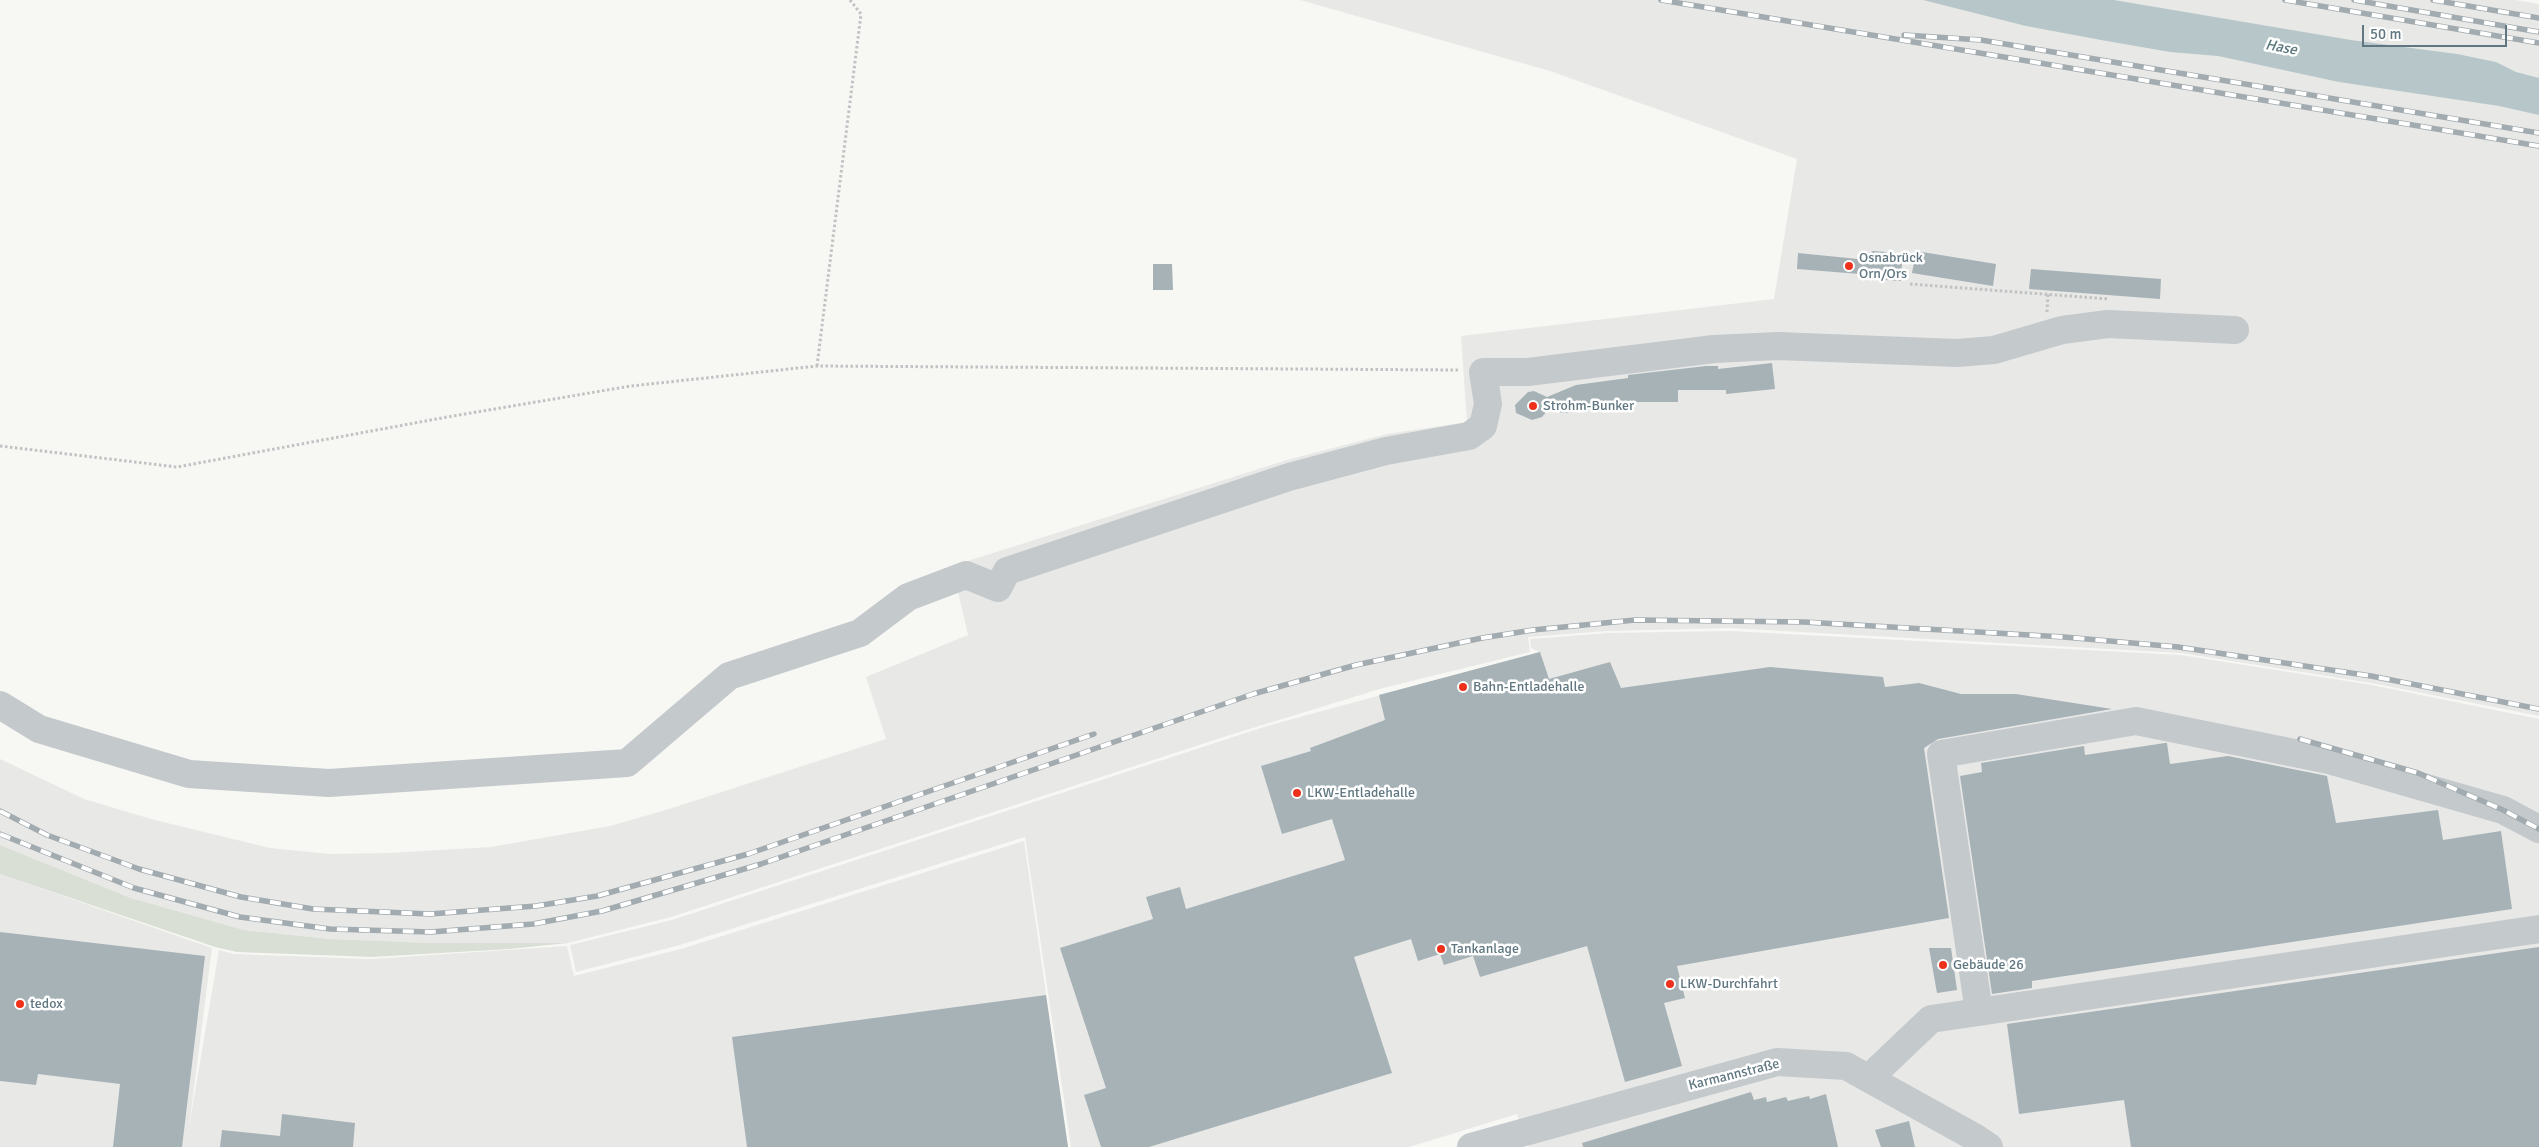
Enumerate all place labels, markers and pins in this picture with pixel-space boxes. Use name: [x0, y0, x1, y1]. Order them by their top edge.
place label: Osnabrück Orn/Ors: [1859, 250, 1923, 282]
marker: Osnabrück Orn/Ors: [1843, 260, 1855, 272]
place label: Strohm-Bunker: [1543, 398, 1634, 414]
marker: Strohm-Bunker: [1527, 400, 1539, 412]
place label: Bahn-Entladehalle: [1473, 679, 1584, 695]
marker: Bahn-Entladehalle: [1457, 681, 1469, 693]
place label: LKW-Entladehalle: [1307, 785, 1415, 801]
marker: LKW-Entladehalle: [1291, 787, 1303, 799]
place label: Tankanlage: [1451, 941, 1519, 957]
marker: Tankanlage: [1435, 943, 1447, 955]
place label: Gebäude 26: [1953, 957, 2024, 973]
marker: Gebäude 26: [1937, 959, 1949, 971]
place label: LKW-Durchfahrt: [1680, 976, 1778, 992]
marker: LKW-Durchfahrt: [1664, 978, 1676, 990]
place label: tedox: [30, 996, 63, 1012]
marker: tedox: [14, 998, 26, 1010]

